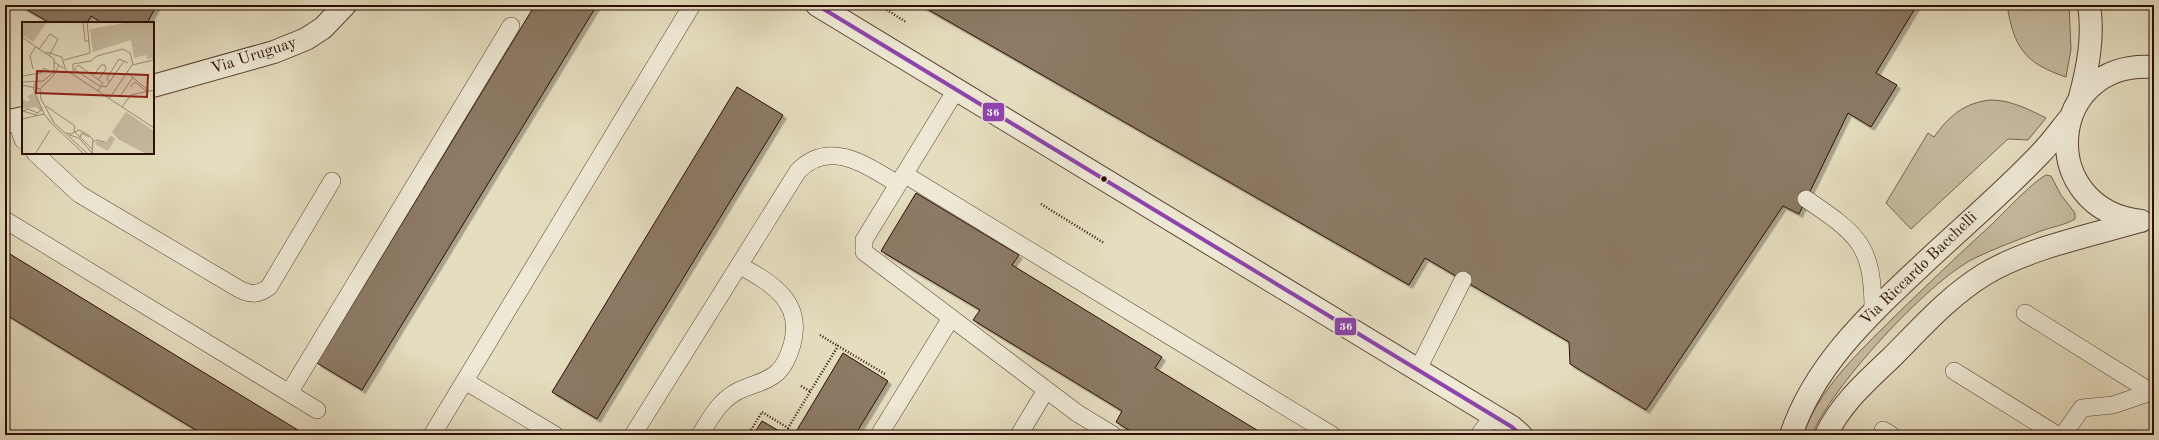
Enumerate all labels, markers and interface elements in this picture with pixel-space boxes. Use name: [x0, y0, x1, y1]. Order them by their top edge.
inset map: [22, 22, 154, 154]
street label: Via Uruguay: [209, 34, 299, 77]
line badge: 36: [982, 102, 1005, 122]
text: 36: [987, 108, 999, 119]
unlabelled marker: [1099, 174, 1109, 184]
street label: Via Riccardo Bacchelli: [1858, 209, 1980, 329]
line badge: 36: [1334, 317, 1357, 336]
text: 36: [1340, 322, 1352, 333]

